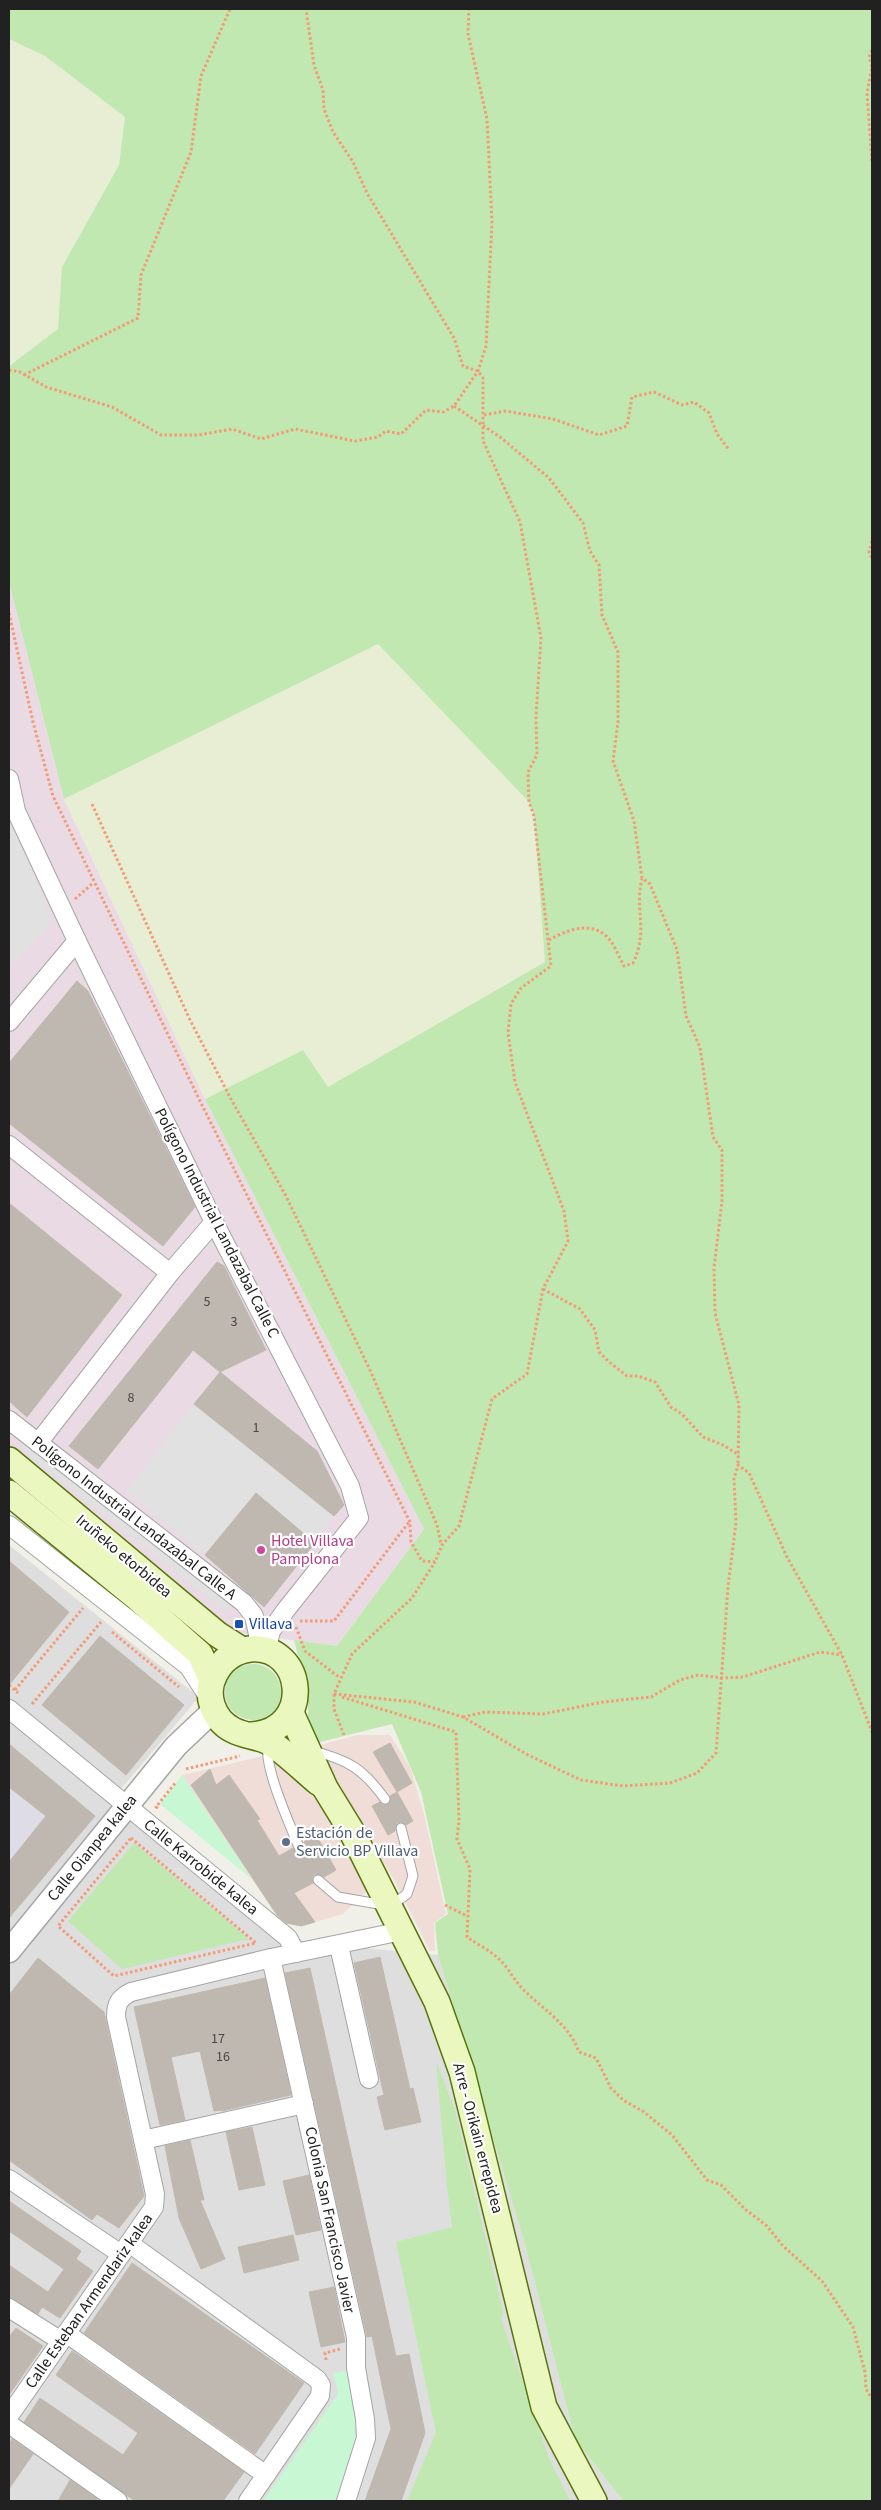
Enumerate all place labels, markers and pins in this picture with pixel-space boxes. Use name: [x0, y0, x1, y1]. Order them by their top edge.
place label: Hotel Villava Pamplona: [271, 1530, 354, 1570]
marker: Hotel Villava Pamplona: [255, 1544, 267, 1556]
place label: Villava: [249, 1613, 293, 1635]
marker: Villava: [233, 1618, 245, 1630]
place label: Estación de Servicio BP Villava: [296, 1822, 418, 1862]
marker: Estación de Servicio BP Villava: [280, 1836, 292, 1848]

